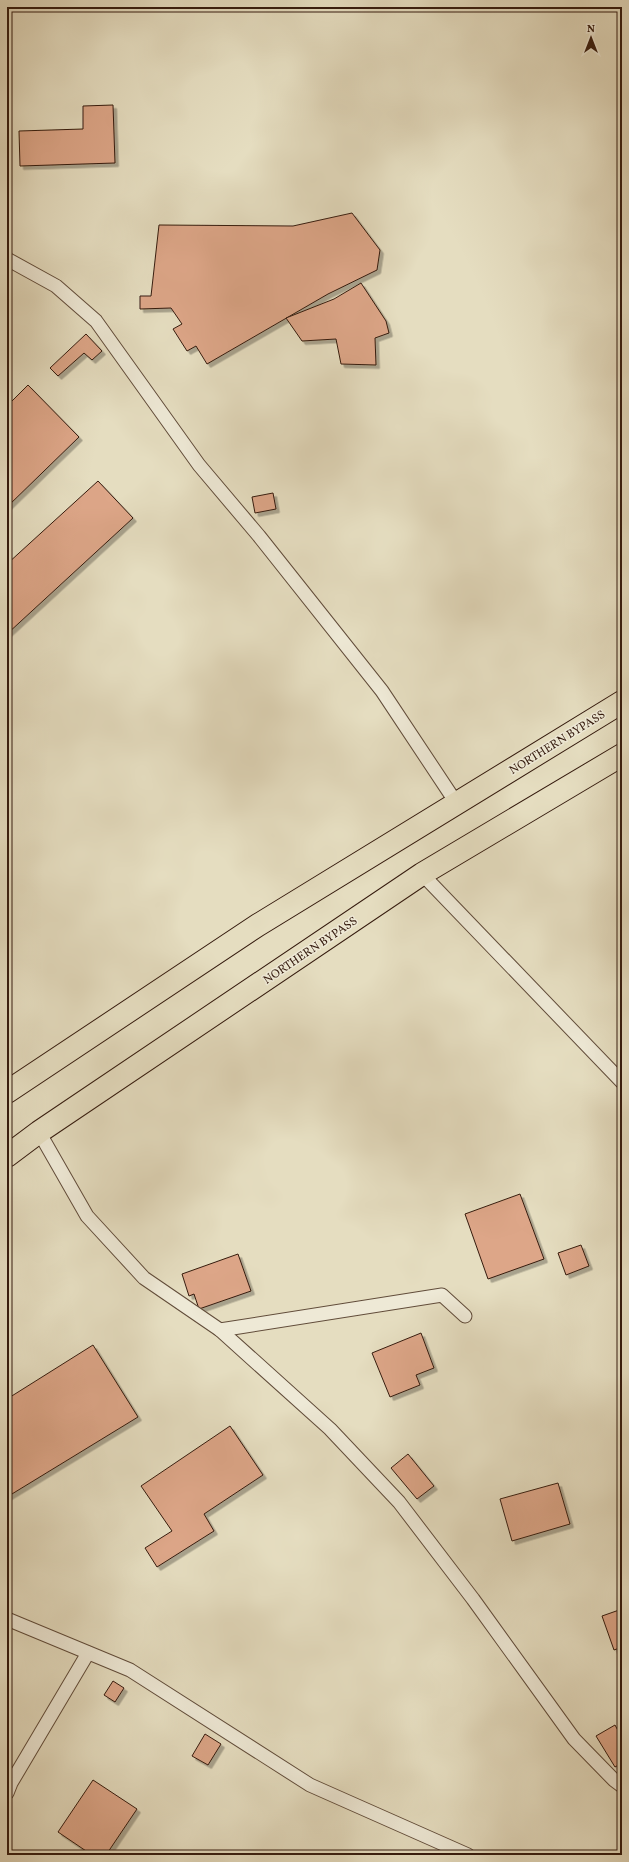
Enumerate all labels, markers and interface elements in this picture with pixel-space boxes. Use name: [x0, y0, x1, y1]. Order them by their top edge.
north arrow: [571, 18, 611, 58]
text: N: [587, 22, 595, 37]
street label: NORTHERN BYPASS: [507, 707, 609, 779]
street label: NORTHERN BYPASS: [260, 913, 361, 988]

